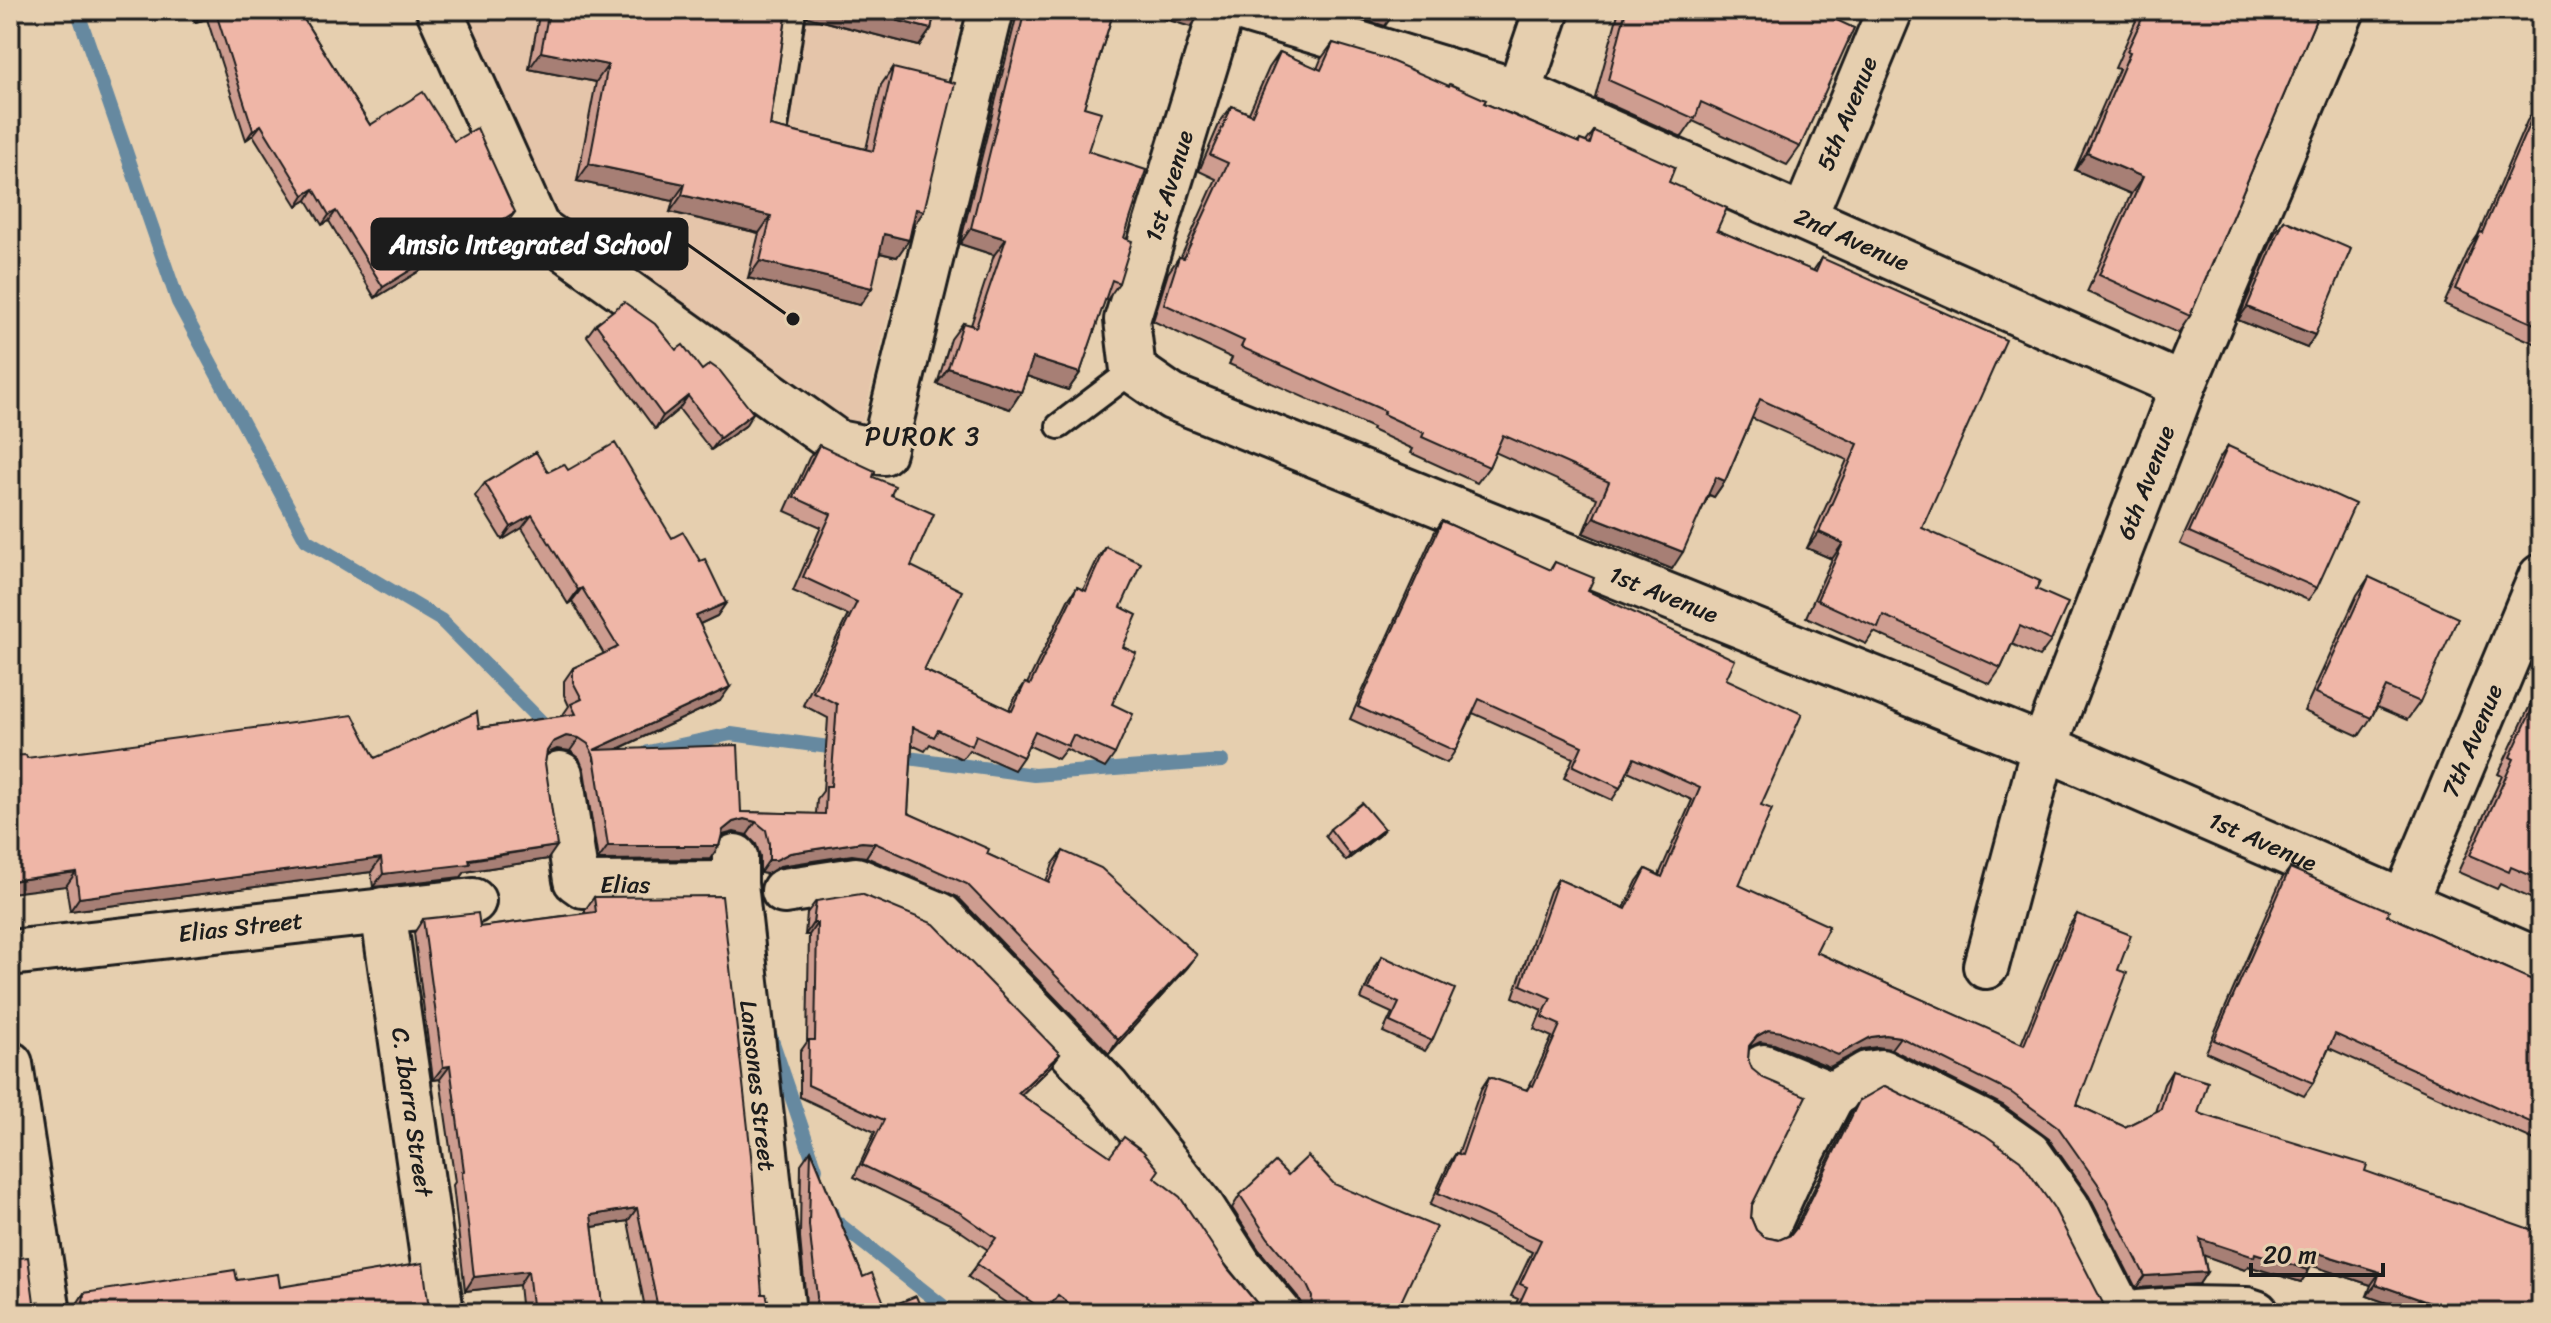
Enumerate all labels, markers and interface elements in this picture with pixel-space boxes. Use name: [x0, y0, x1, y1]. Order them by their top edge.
street label: 5th Avenue: [1804, 49, 1890, 177]
street label: 1st Avenue: [1132, 125, 1206, 247]
street label: 2nd Avenue: [1787, 195, 1917, 284]
callout: Amsic Integrated School: [372, 219, 687, 269]
text: Amsic Integrated School: [388, 221, 672, 267]
district label: PUROK 3: [865, 413, 981, 459]
street label: 6th Avenue: [2105, 419, 2187, 546]
street label: 1st Avenue: [1603, 554, 1725, 635]
street label: 7th Avenue: [2430, 677, 2515, 804]
street label: 1st Avenue: [2202, 800, 2324, 884]
street label: Elias: [600, 864, 650, 906]
street label: Elias Street: [176, 899, 305, 955]
street label: Lansones Street: [727, 998, 788, 1173]
street label: C. Ibarra Street: [379, 1025, 445, 1200]
scale bar: [2251, 1227, 2383, 1277]
text: 20 m: [2263, 1234, 2317, 1276]

